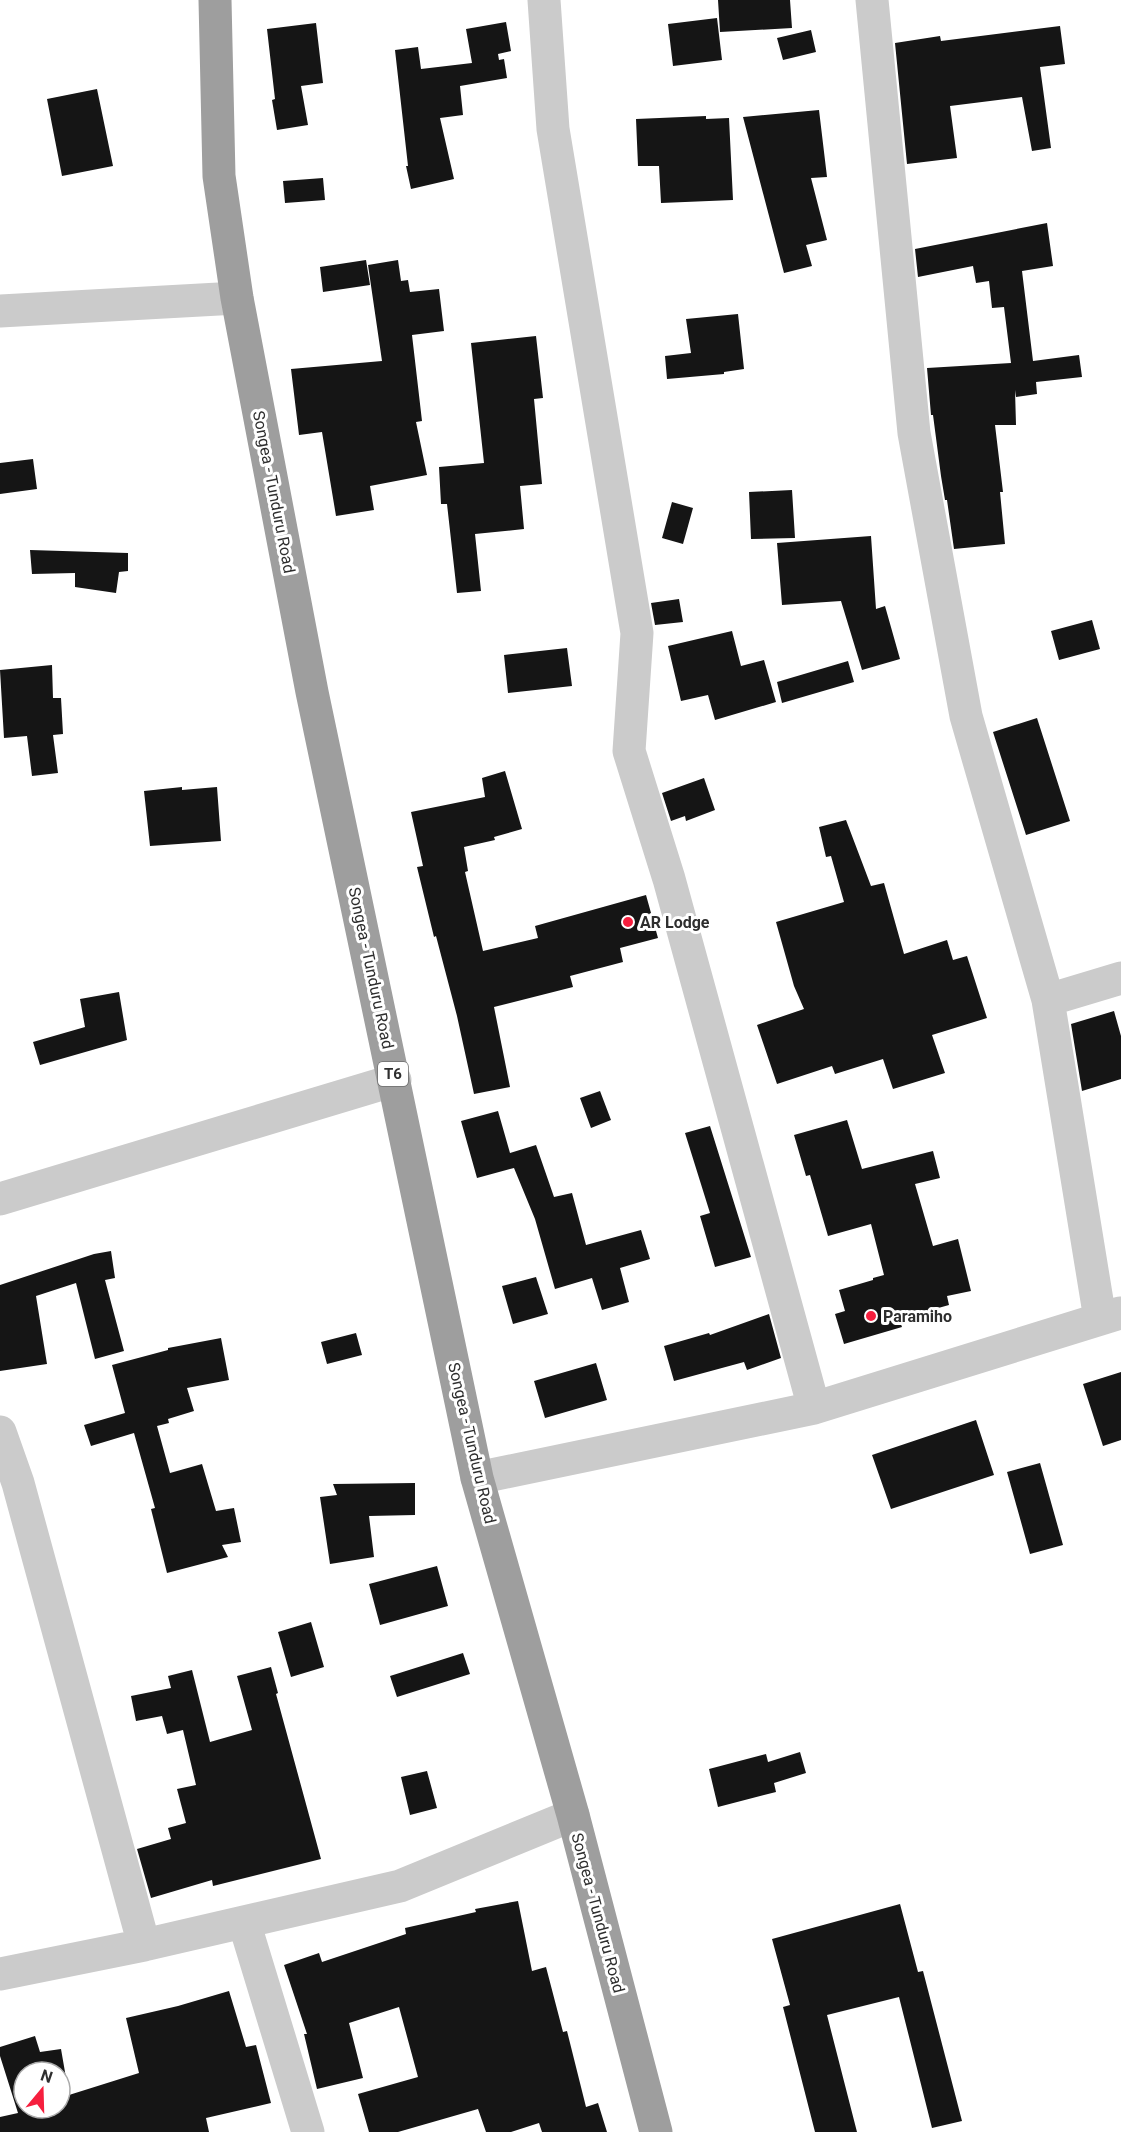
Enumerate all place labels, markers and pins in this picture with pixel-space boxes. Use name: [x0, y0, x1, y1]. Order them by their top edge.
place label: AR Lodge: [640, 913, 710, 932]
marker: AR Lodge: [621, 915, 635, 929]
place label: Paramiho: [883, 1307, 952, 1326]
marker: Paramiho: [864, 1309, 878, 1323]

